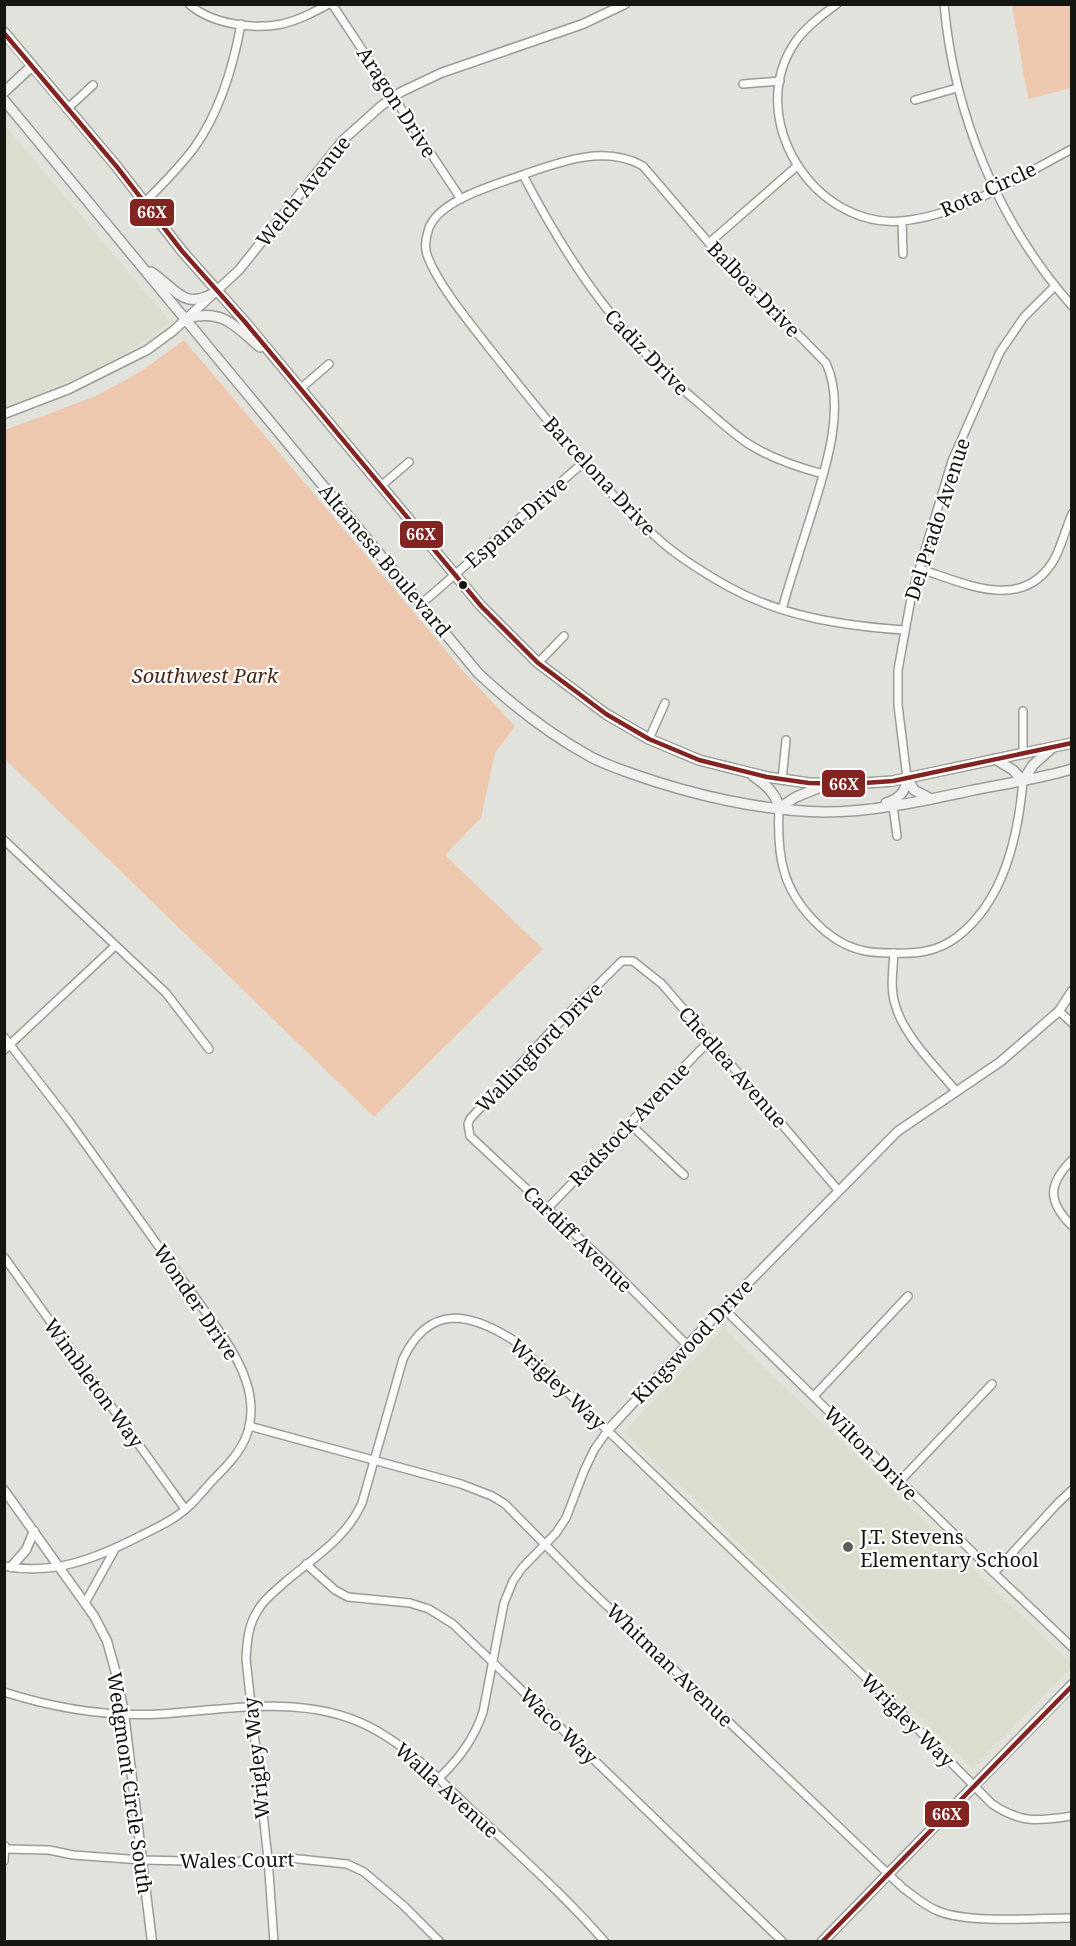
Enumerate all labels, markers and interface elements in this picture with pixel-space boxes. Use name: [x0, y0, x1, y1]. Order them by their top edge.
street label: Aragon Drive: [351, 41, 443, 163]
street label: Welch Avenue: [250, 130, 356, 252]
street label: Rota Circle: [936, 155, 1040, 223]
line badge: 66X: [129, 198, 175, 227]
text: 66X: [137, 201, 167, 223]
street label: Balboa Drive: [701, 235, 807, 343]
street label: Cadiz Drive: [599, 303, 695, 401]
street label: Barcelona Drive: [538, 410, 662, 542]
street label: Del Prado Avenue: [898, 434, 976, 604]
street label: Espana Drive: [459, 470, 573, 574]
street label: Altamesa Boulevard: [313, 478, 457, 642]
line badge: 66X: [399, 520, 444, 549]
text: 66X: [406, 523, 436, 545]
unlabelled marker: [457, 579, 469, 591]
park label: Southwest Park: [132, 662, 279, 689]
line badge: 66X: [821, 769, 866, 798]
text: 66X: [829, 773, 859, 795]
street label: Wallingford Drive: [470, 976, 608, 1118]
street label: Chedlea Avenue: [673, 1000, 793, 1134]
street label: Radstock Avenue: [563, 1056, 695, 1192]
street label: Cardiff Avenue: [517, 1180, 639, 1298]
street label: Wonder Drive: [147, 1239, 245, 1365]
street label: Kingswood Drive: [625, 1273, 759, 1409]
street label: Wimbleton Way: [38, 1313, 151, 1454]
street label: Wrigley Way: [504, 1332, 613, 1436]
street label: Wilton Drive: [818, 1400, 924, 1506]
place label: J.T. Stevens Elementary School: [859, 1523, 1039, 1573]
marker: J.T. Stevens Elementary School: [841, 1540, 855, 1554]
street label: Whitman Avenue: [601, 1597, 739, 1733]
street label: Wrigley Way: [855, 1667, 961, 1773]
street label: Wedgmont Circle South: [101, 1670, 159, 1896]
street label: Waco Way: [514, 1682, 605, 1771]
street label: Wrigley Way: [236, 1695, 276, 1820]
street label: Walla Avenue: [389, 1736, 505, 1844]
line badge: 66X: [924, 1800, 970, 1828]
text: 66X: [932, 1803, 962, 1825]
street label: Wales Court: [179, 1845, 295, 1875]

